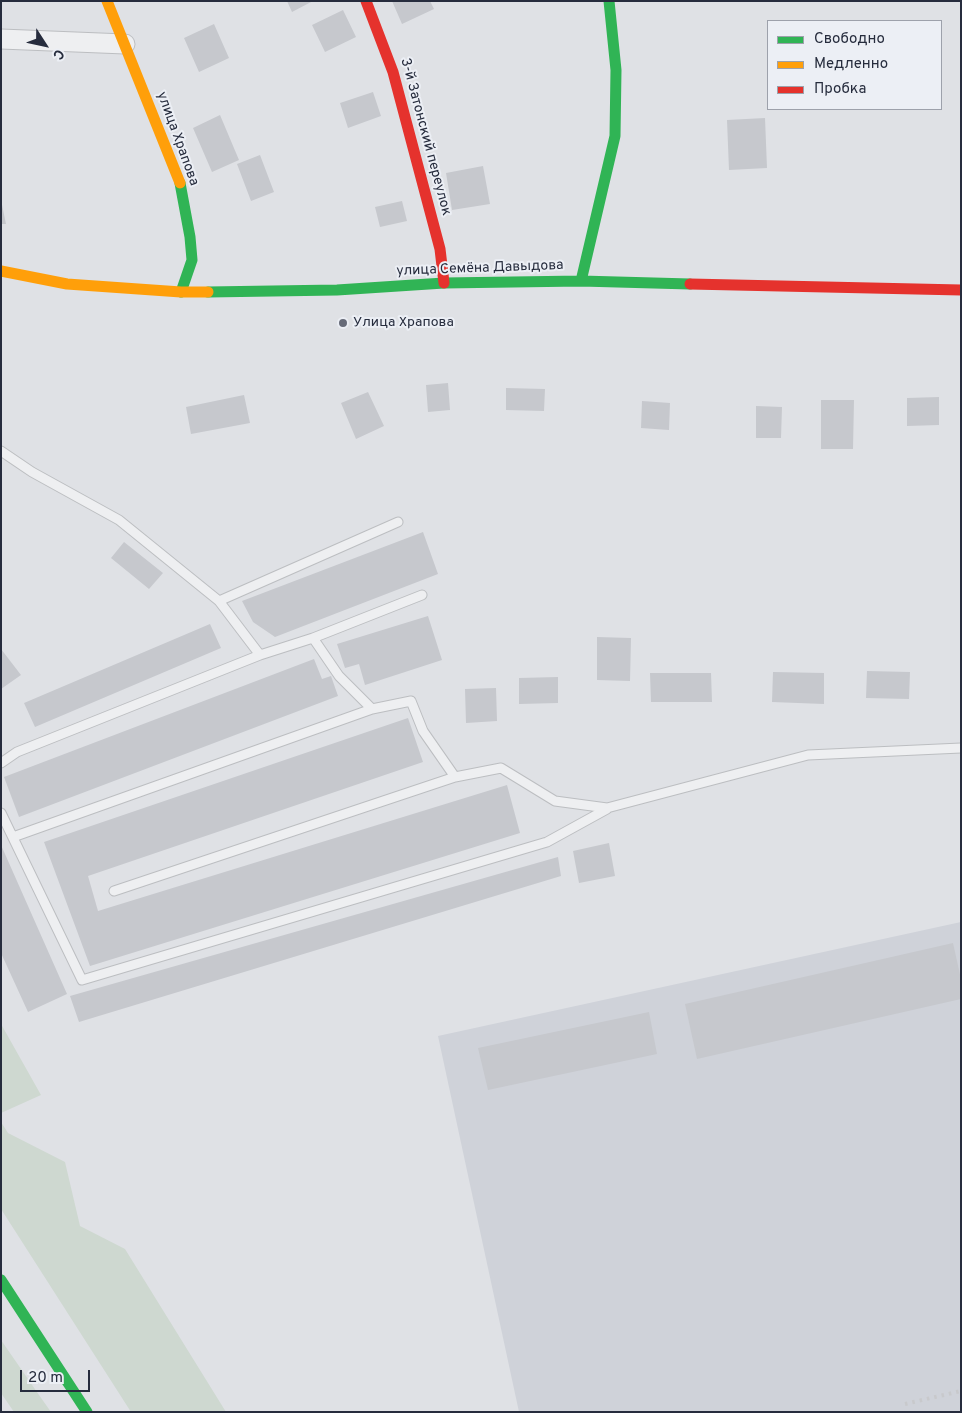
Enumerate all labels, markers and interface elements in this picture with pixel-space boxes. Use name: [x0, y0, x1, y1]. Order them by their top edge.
north arrow: [20, 20, 70, 70]
legend: [767, 20, 942, 110]
text: Свободно: [814, 30, 885, 49]
text: С: [48, 45, 67, 62]
text: Медленно: [814, 55, 888, 74]
street label: 3-й Затонский переулок: [396, 56, 454, 218]
text: Пробка: [814, 80, 866, 99]
street label: улица Храпова: [152, 90, 202, 188]
street label: улица Семёна Давыдова: [396, 258, 564, 280]
place label: Улица Храпова: [353, 315, 454, 331]
marker: Улица Храпова: [337, 317, 349, 329]
scale bar: [22, 1360, 92, 1392]
text: 20 m: [28, 1369, 63, 1388]

